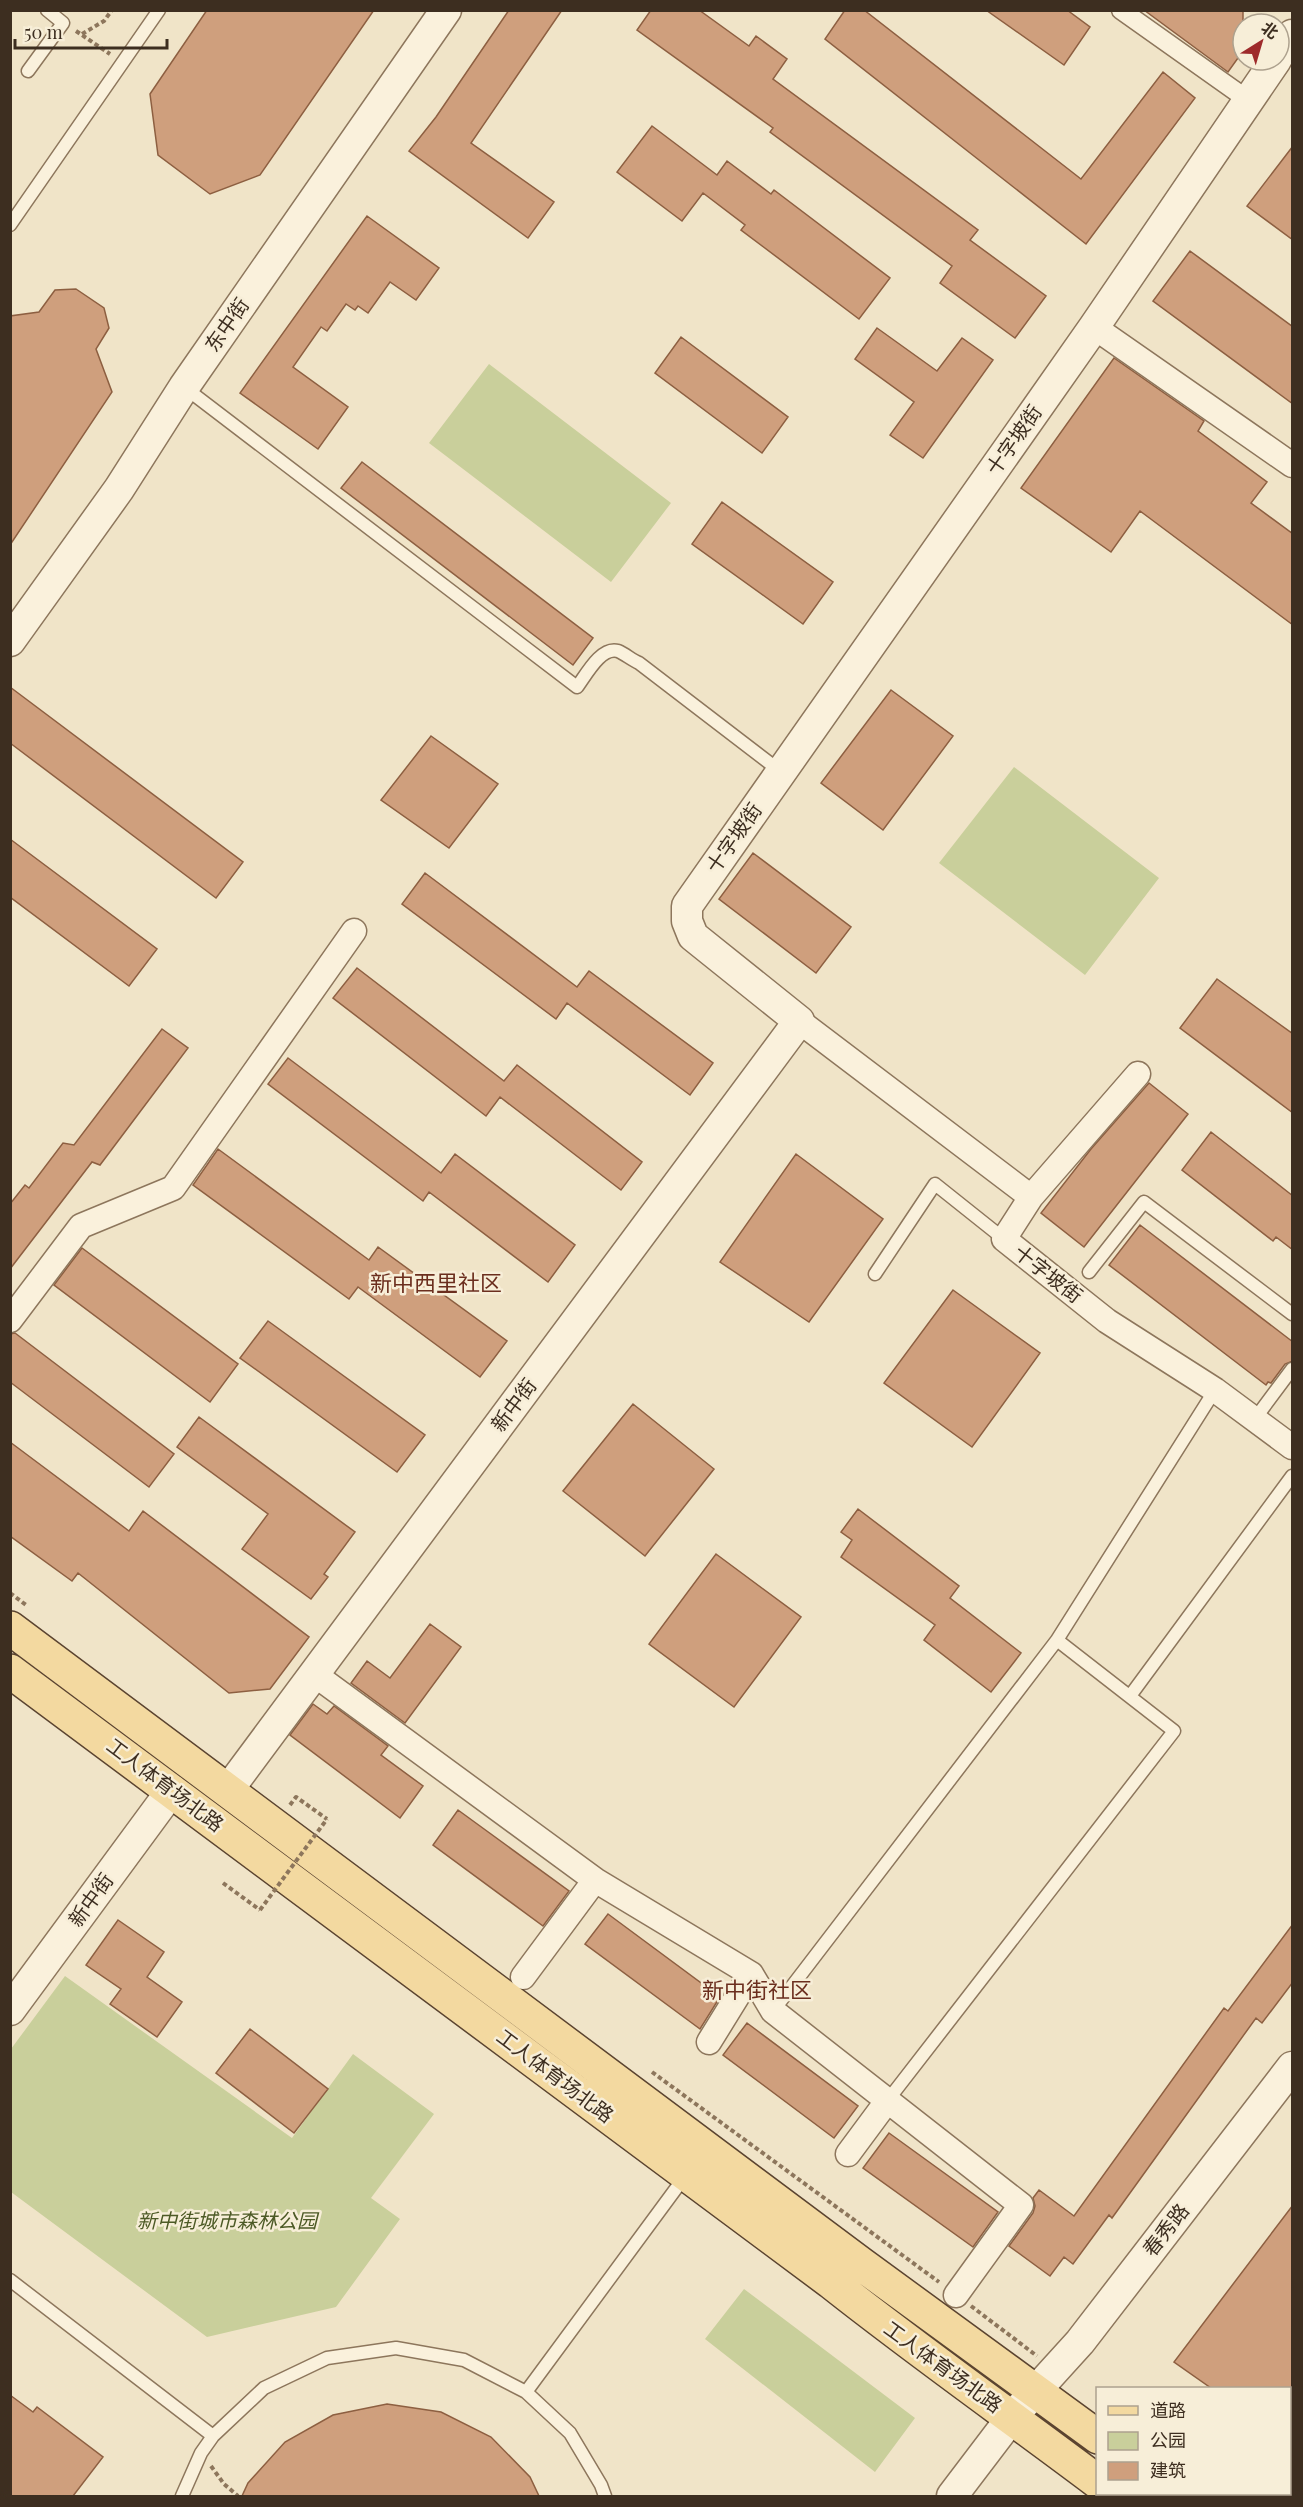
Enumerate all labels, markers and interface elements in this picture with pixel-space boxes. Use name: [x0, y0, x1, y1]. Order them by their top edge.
scale bar: [15, 12, 166, 50]
north arrow: [1231, 12, 1291, 72]
text: 北: [1258, 16, 1283, 43]
text: 50 m: [24, 20, 63, 44]
street label: 东中街: [198, 292, 254, 356]
street label: 十字坡街: [979, 399, 1047, 480]
street label: 十字坡街: [699, 797, 767, 878]
street label: 十字坡街: [1009, 1238, 1089, 1308]
district label: 新中西里社区: [370, 1267, 502, 1297]
street label: 新中街: [484, 1372, 542, 1436]
street label: 工人体育场北路: [102, 1731, 230, 1837]
street label: 新中街: [61, 1867, 118, 1931]
district label: 新中街社区: [702, 1974, 812, 2004]
street label: 工人体育场北路: [492, 2022, 620, 2128]
street label: 春秀路: [1136, 2197, 1194, 2261]
park label: 新中街城市森林公园: [137, 2206, 320, 2233]
street label: 工人体育场北路: [879, 2314, 1008, 2418]
legend: [1096, 2387, 1291, 2495]
text: 道路: [1150, 2398, 1186, 2422]
text: 公园: [1150, 2428, 1186, 2452]
text: 建筑: [1150, 2458, 1186, 2482]

